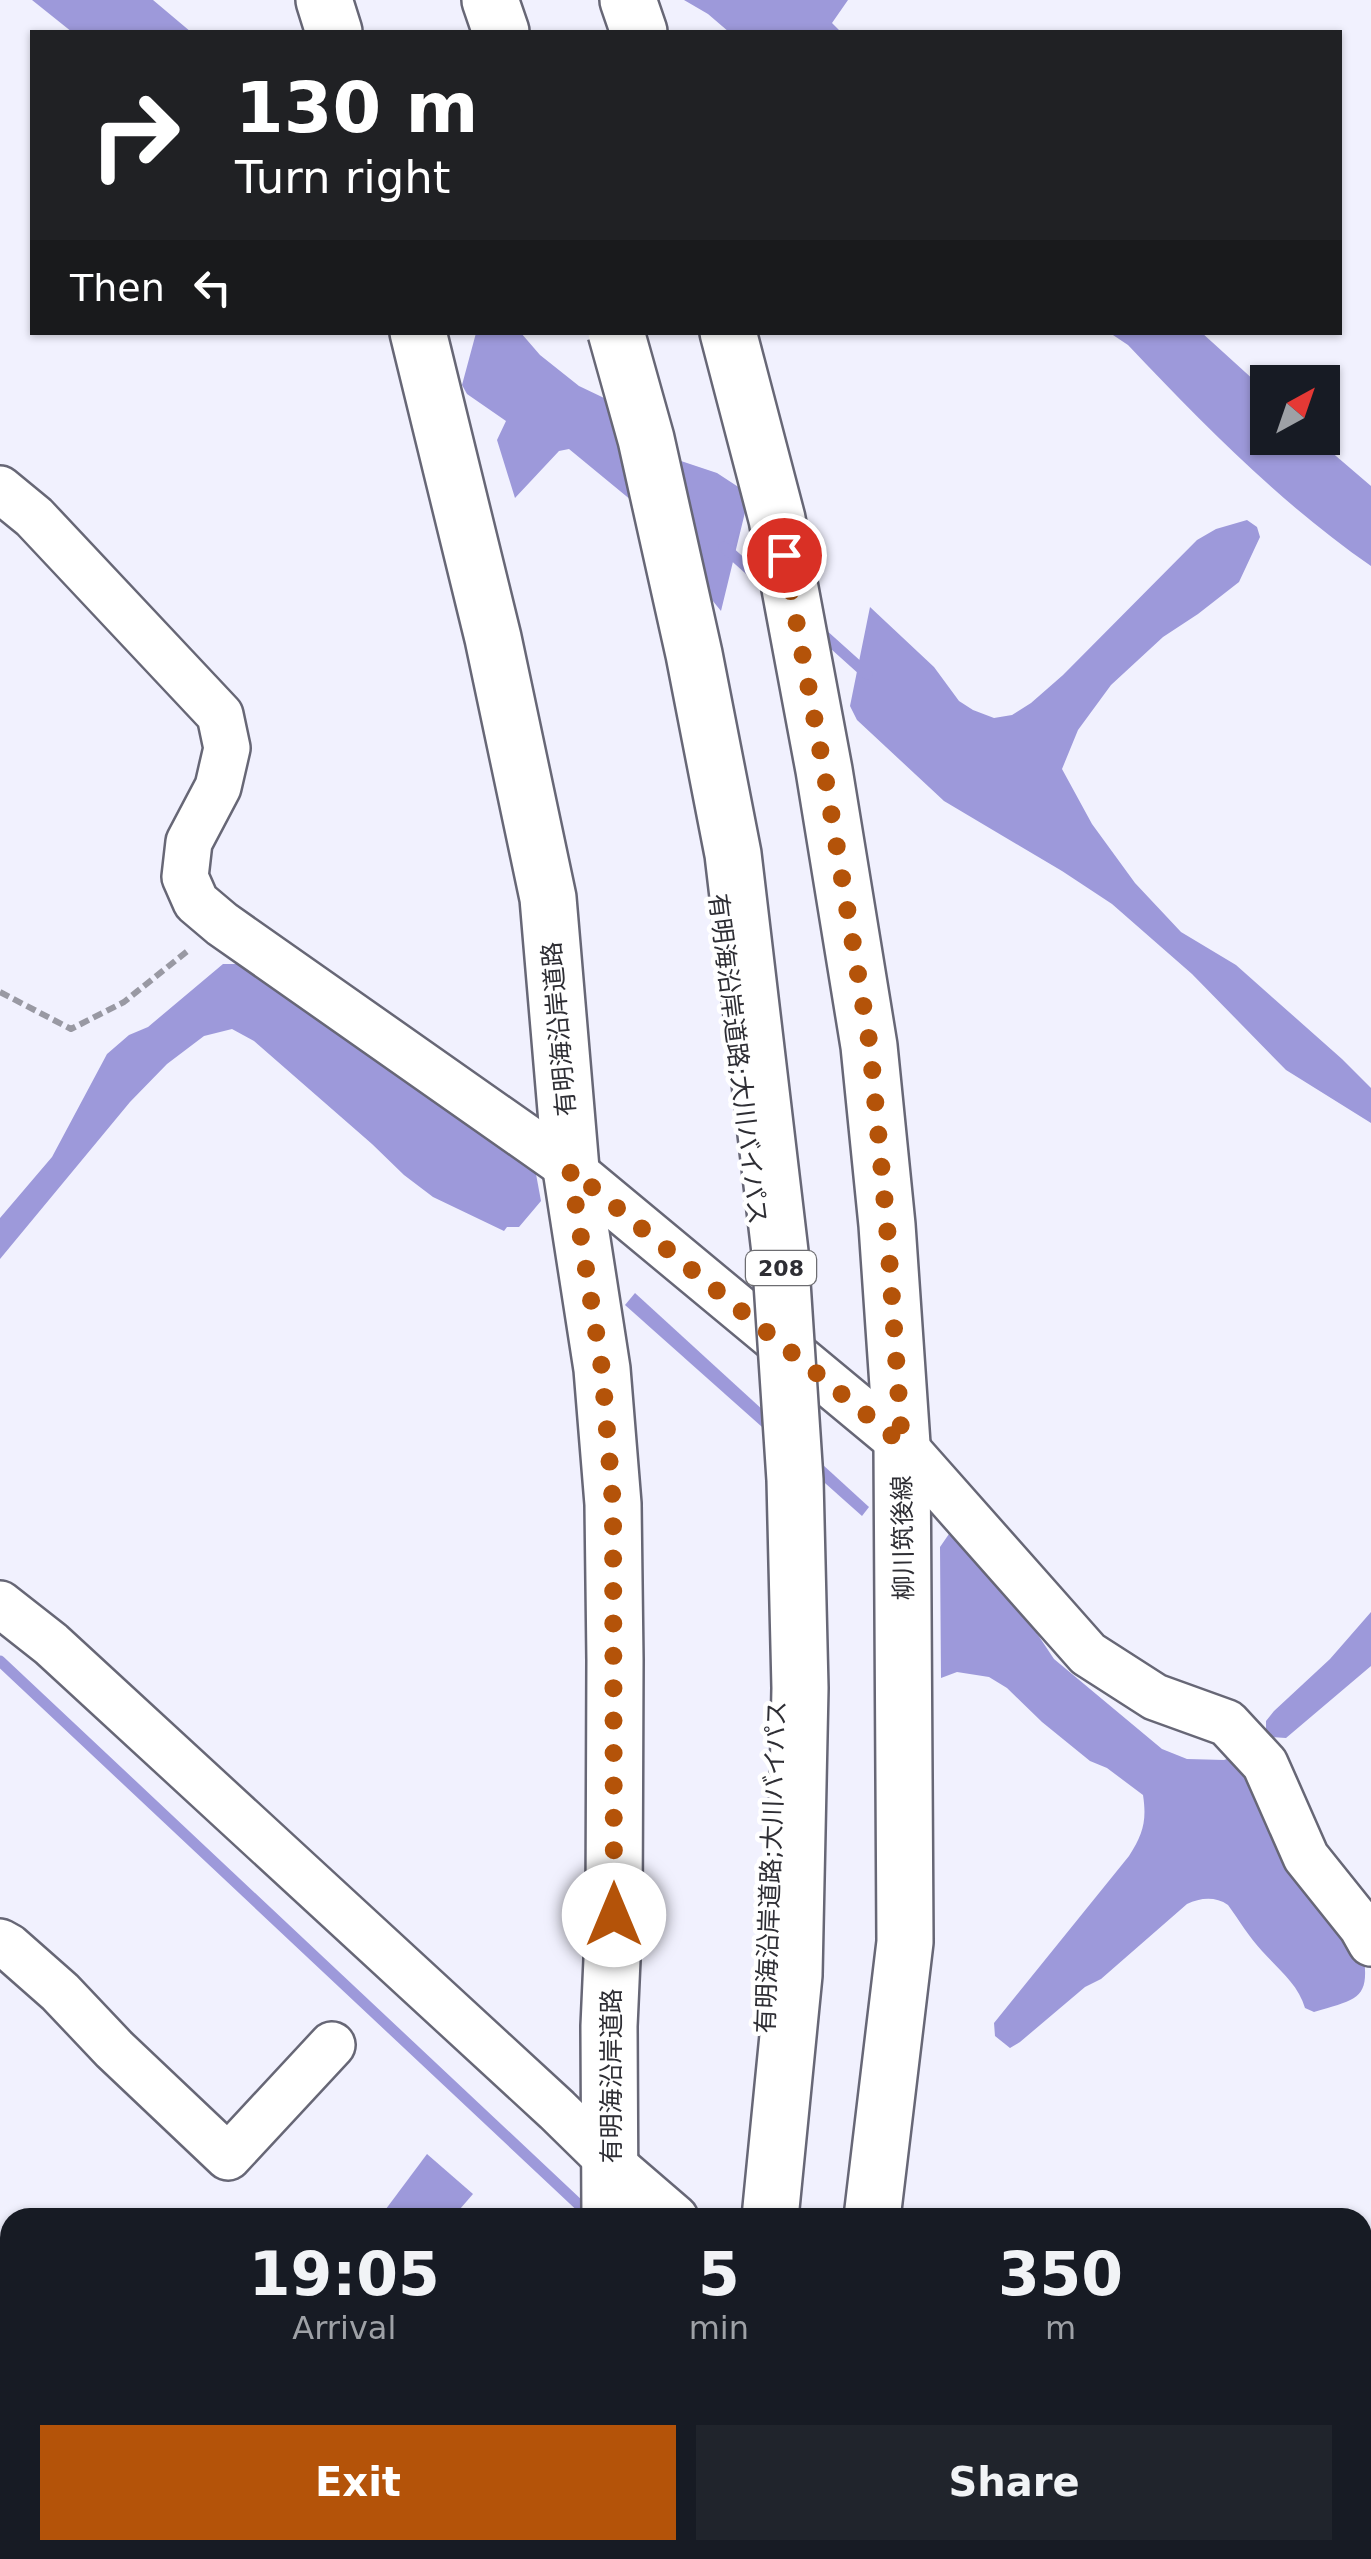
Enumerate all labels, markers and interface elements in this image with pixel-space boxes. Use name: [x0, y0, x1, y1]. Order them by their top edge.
text: 130 m: [235, 67, 478, 149]
icon: right: [70, 70, 200, 200]
text: Turn right: [235, 151, 450, 204]
icon: left: [185, 260, 240, 315]
text: Then: [70, 266, 165, 310]
north arrow: [1250, 365, 1340, 455]
map controls: [1250, 365, 1340, 455]
pin: [742, 513, 827, 598]
icon: arrive: [757, 528, 812, 583]
street label: 有明海沿岸道路;大川バイパス: [703, 892, 773, 1226]
street label: 有明海沿岸道路: [537, 941, 581, 1117]
road number: 208: [746, 1251, 816, 1285]
street label: 柳川筑後線: [887, 1475, 919, 1601]
street label: 有明海沿岸道路;大川バイパス: [751, 1700, 791, 2034]
position arrow: [562, 1863, 666, 1967]
street label: 有明海沿岸道路: [597, 1988, 626, 2164]
text: 19:05: [249, 2239, 440, 2309]
text: 5: [698, 2239, 740, 2309]
text: 350: [998, 2239, 1123, 2309]
text: Arrival: [292, 2309, 396, 2347]
text: min: [689, 2309, 749, 2347]
text: m: [1045, 2309, 1076, 2347]
button: Exit: [40, 2425, 676, 2540]
button: Share: [696, 2425, 1332, 2540]

